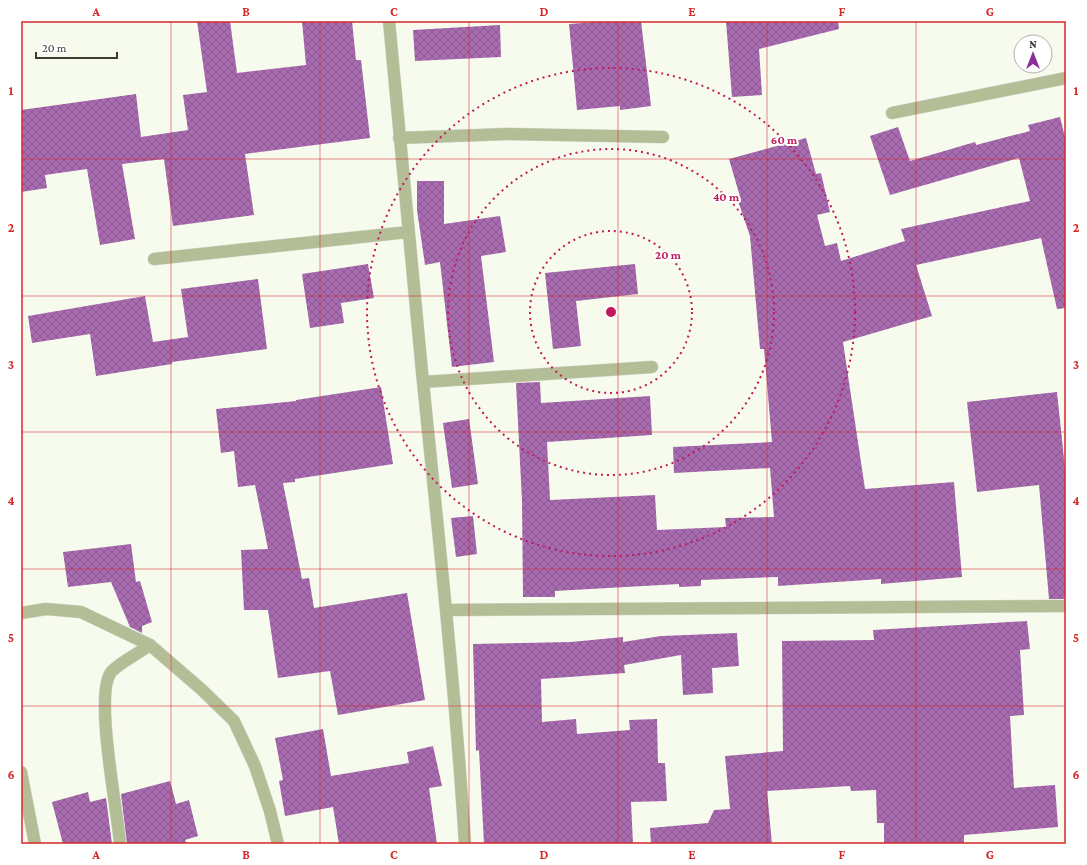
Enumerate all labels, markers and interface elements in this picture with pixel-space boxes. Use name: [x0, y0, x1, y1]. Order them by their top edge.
text: A: [91, 4, 100, 19]
text: B: [242, 4, 250, 19]
text: C: [390, 4, 398, 19]
text: D: [540, 4, 549, 19]
text: E: [688, 4, 696, 19]
text: F: [839, 4, 846, 19]
text: G: [986, 4, 994, 19]
scale bar: [36, 34, 117, 60]
north arrow: [1013, 34, 1053, 74]
text: N: [1029, 38, 1037, 50]
text: 20 m: [42, 41, 67, 55]
text: 1: [9, 83, 14, 98]
text: 1: [1074, 83, 1079, 98]
text: 60 m: [771, 133, 798, 147]
text: 40 m: [713, 190, 740, 204]
text: 2: [8, 220, 15, 235]
text: 2: [1073, 220, 1080, 235]
text: 20 m: [655, 248, 682, 262]
centre of rings: [604, 305, 618, 319]
text: 3: [8, 357, 14, 372]
text: 3: [1073, 357, 1079, 372]
text: 4: [7, 493, 15, 508]
text: 4: [1072, 493, 1080, 508]
text: 5: [8, 630, 14, 645]
text: 5: [1073, 630, 1079, 645]
text: 6: [7, 767, 15, 782]
text: 6: [1072, 767, 1080, 782]
text: A: [91, 847, 100, 862]
text: B: [242, 847, 250, 862]
text: C: [390, 847, 398, 862]
text: D: [540, 847, 549, 862]
text: E: [688, 847, 696, 862]
text: F: [839, 847, 846, 862]
text: G: [986, 847, 994, 862]

